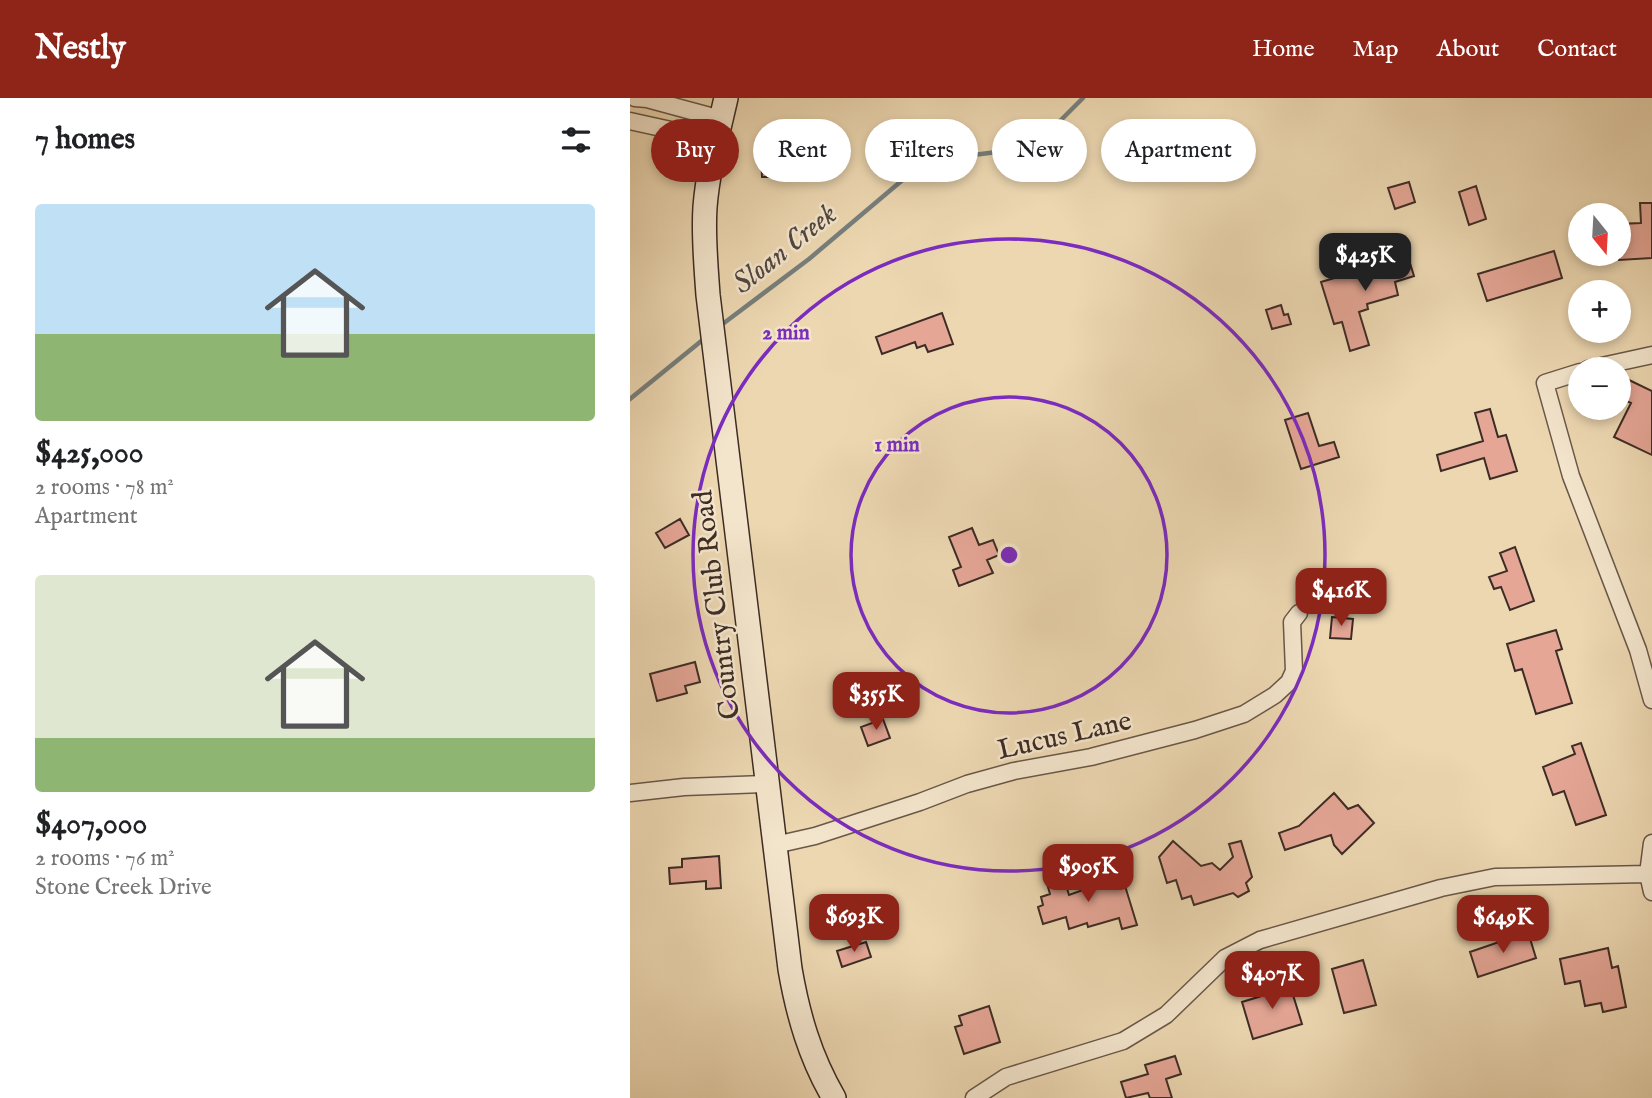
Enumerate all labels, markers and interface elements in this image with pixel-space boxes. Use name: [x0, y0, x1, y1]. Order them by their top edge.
text: Nestly: [35, 28, 126, 70]
text: Home: [1252, 34, 1315, 65]
text: Map: [1353, 34, 1399, 65]
text: About: [1437, 34, 1499, 65]
text: Contact: [1537, 34, 1617, 65]
chip: Buy: [651, 119, 739, 182]
chip: Rent: [753, 119, 851, 182]
chip: Filters: [865, 119, 978, 182]
chip: New: [992, 119, 1087, 182]
chip: Apartment: [1101, 119, 1256, 182]
text: 7 homes: [35, 121, 135, 159]
icon: filters: [557, 121, 595, 159]
water label: Sloan Creek: [725, 196, 845, 303]
north arrow: [1568, 203, 1631, 266]
map controls: [1568, 203, 1631, 420]
pin: $425K: [1316, 234, 1414, 293]
text: $425K: [1335, 241, 1395, 270]
icon: home: [252, 250, 378, 376]
button: +: [1568, 280, 1631, 343]
text: 2 min: [762, 320, 810, 347]
button: −: [1568, 357, 1631, 420]
text: 1 min: [874, 432, 920, 459]
text: $425,000: [35, 435, 143, 473]
text: 2 rooms · 78 m²: [35, 473, 174, 502]
street label: Country Club Road: [686, 488, 749, 721]
text: Apartment: [35, 502, 138, 531]
centre of rings: [997, 543, 1021, 567]
pin: $416K: [1292, 568, 1390, 628]
text: $416K: [1312, 576, 1370, 605]
icon: home: [252, 621, 378, 747]
pin: $355K: [827, 672, 925, 732]
text: $355K: [849, 680, 903, 709]
street label: Lucus Lane: [994, 704, 1135, 769]
text: $407,000: [35, 806, 147, 844]
text: 2 rooms · 76 m²: [35, 844, 175, 873]
pin: $905K: [1039, 844, 1137, 904]
text: $905K: [1058, 852, 1118, 881]
text: Stone Creek Drive: [35, 873, 212, 902]
pin: $693K: [805, 894, 903, 954]
pin: $649K: [1454, 896, 1552, 955]
text: $693K: [825, 902, 883, 931]
text: $649K: [1473, 903, 1533, 932]
pin: $407K: [1223, 951, 1321, 1011]
text: $407K: [1241, 959, 1303, 988]

